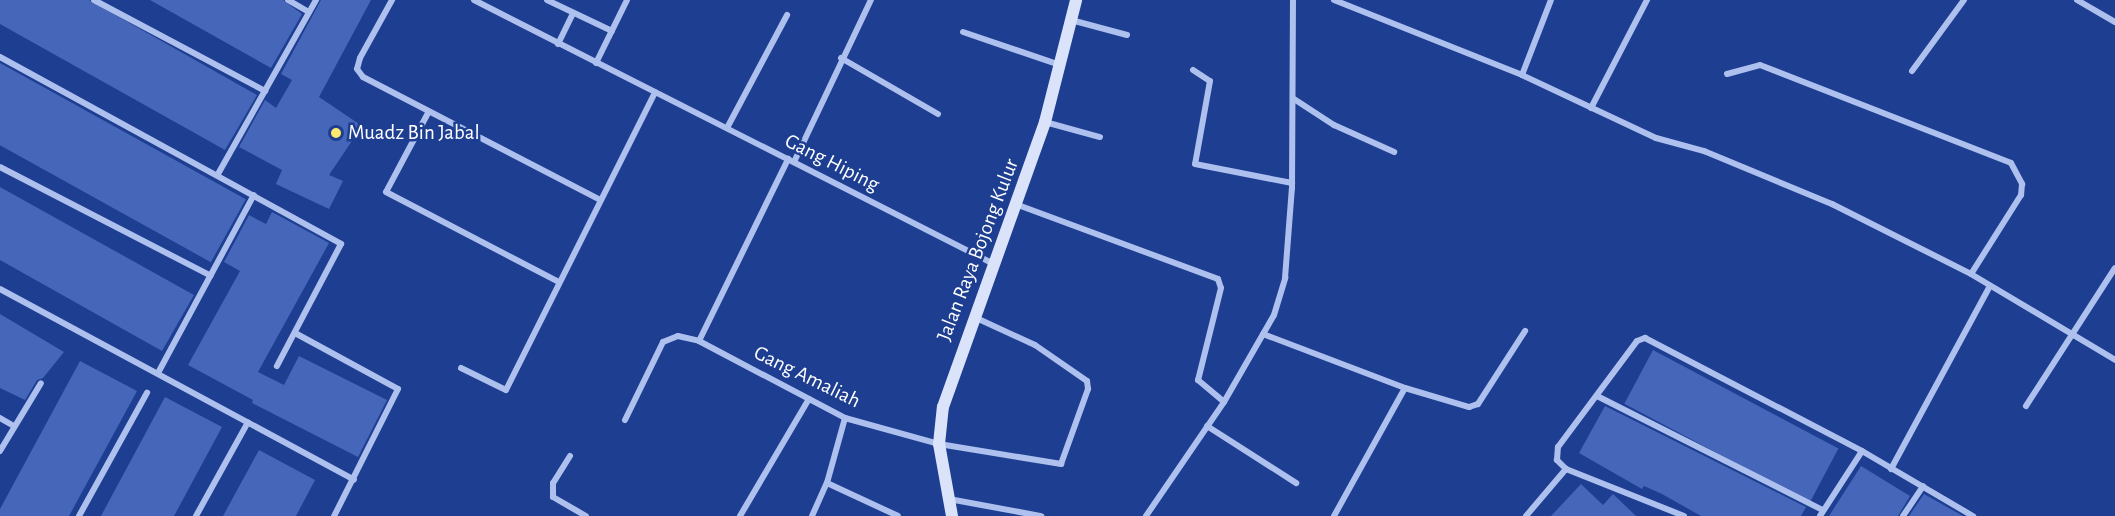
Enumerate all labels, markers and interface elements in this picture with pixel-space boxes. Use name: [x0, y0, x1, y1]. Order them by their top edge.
place label: Muadz Bin Jabal: [348, 120, 480, 146]
marker: Muadz Bin Jabal: [329, 126, 343, 140]
street label: Gang Hiping: [781, 128, 883, 198]
street label: Jalan Raya Bojong Kulur: [932, 155, 1024, 345]
street label: Gang Amaliah: [749, 340, 865, 414]

